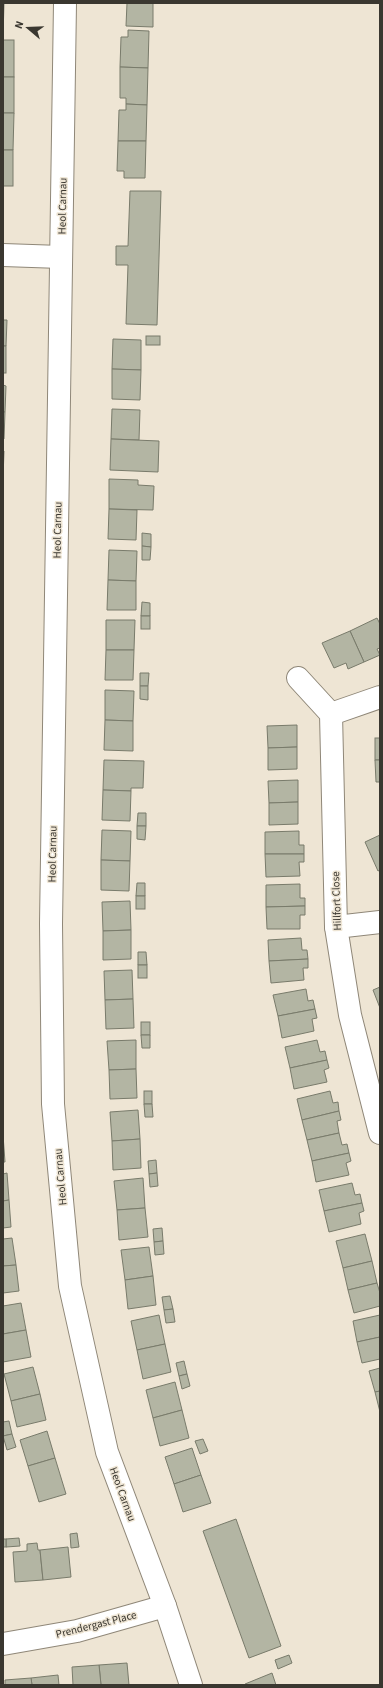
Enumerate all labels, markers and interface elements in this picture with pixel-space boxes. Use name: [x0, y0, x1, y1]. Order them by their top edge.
north arrow: [8, 8, 48, 48]
text: N: [11, 19, 27, 31]
street label: Heol Carnau: [55, 177, 70, 235]
street label: Heol Carnau: [50, 501, 65, 559]
street label: Heol Carnau: [45, 825, 60, 883]
street label: Hillfort Close: [328, 871, 345, 931]
street label: Heol Carnau: [51, 1148, 70, 1206]
street label: Heol Carnau: [106, 1465, 139, 1523]
street label: Prendergast Place: [54, 1607, 139, 1642]

